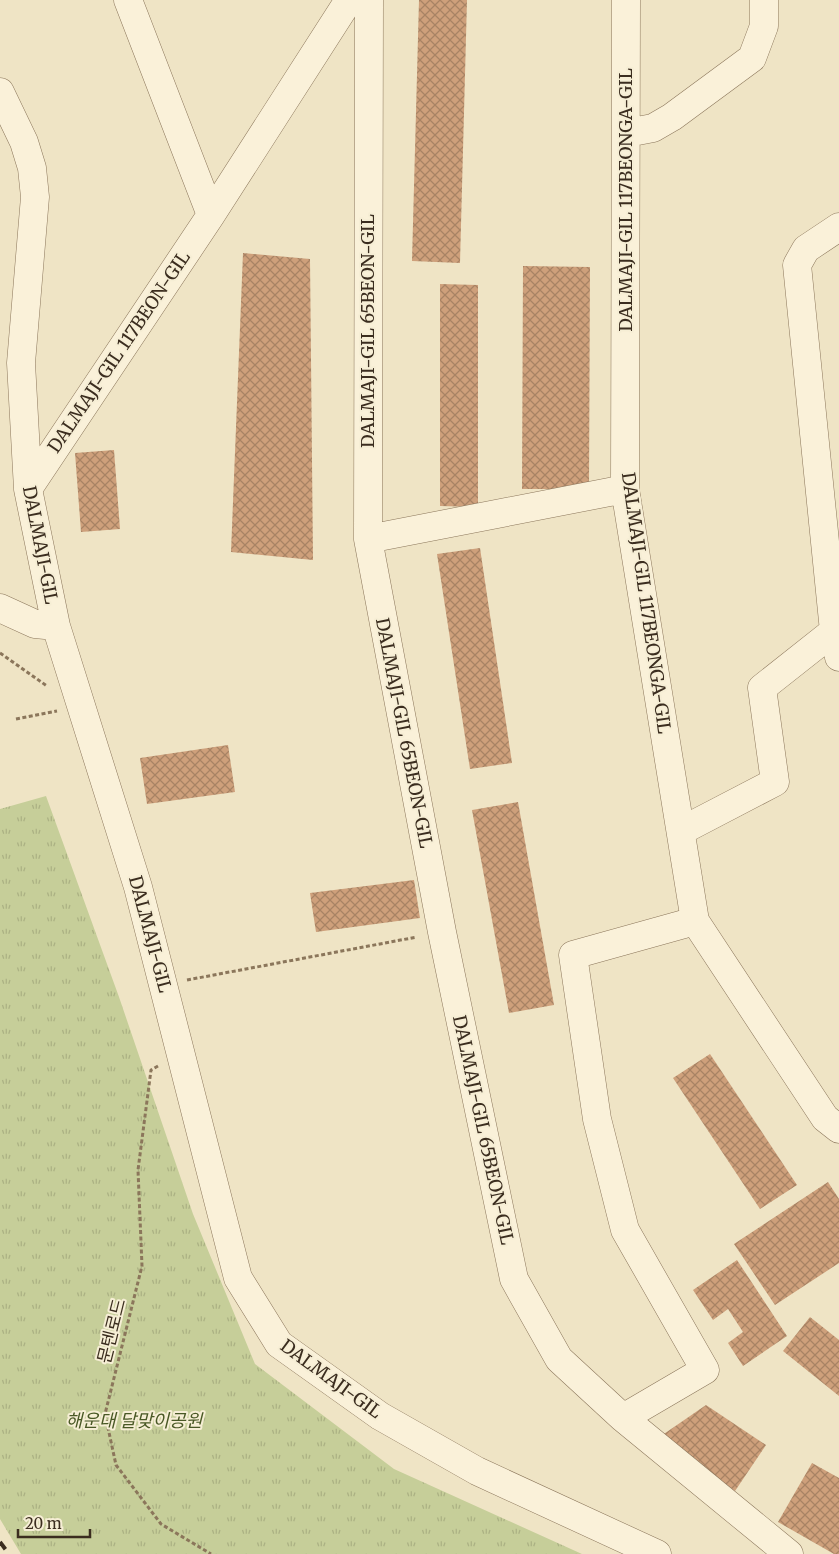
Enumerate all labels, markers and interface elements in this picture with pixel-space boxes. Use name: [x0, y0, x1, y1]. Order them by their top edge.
street label: DALMAJI-GIL 117BEONGA-GIL: [614, 68, 637, 332]
street label: DALMAJI-GIL 65BEON-GIL: [356, 214, 379, 448]
street label: DALMAJI-GIL 117BEON-GIL: [42, 246, 195, 457]
street label: DALMAJI-GIL 117BEONGA-GIL: [617, 471, 676, 735]
street label: DALMAJI-GIL: [18, 484, 63, 606]
street label: DALMAJI-GIL 65BEON-GIL: [371, 616, 438, 850]
street label: DALMAJI-GIL: [124, 873, 177, 995]
street label: DALMAJI-GIL 65BEON-GIL: [448, 1013, 519, 1247]
street label: 문텐로드: [92, 1296, 131, 1366]
street label: DALMAJI-GIL: [276, 1334, 387, 1423]
park label: 해운대 달맞이공원: [66, 1409, 204, 1432]
scale bar: [18, 1506, 90, 1538]
text: 20 m: [25, 1514, 62, 1533]

